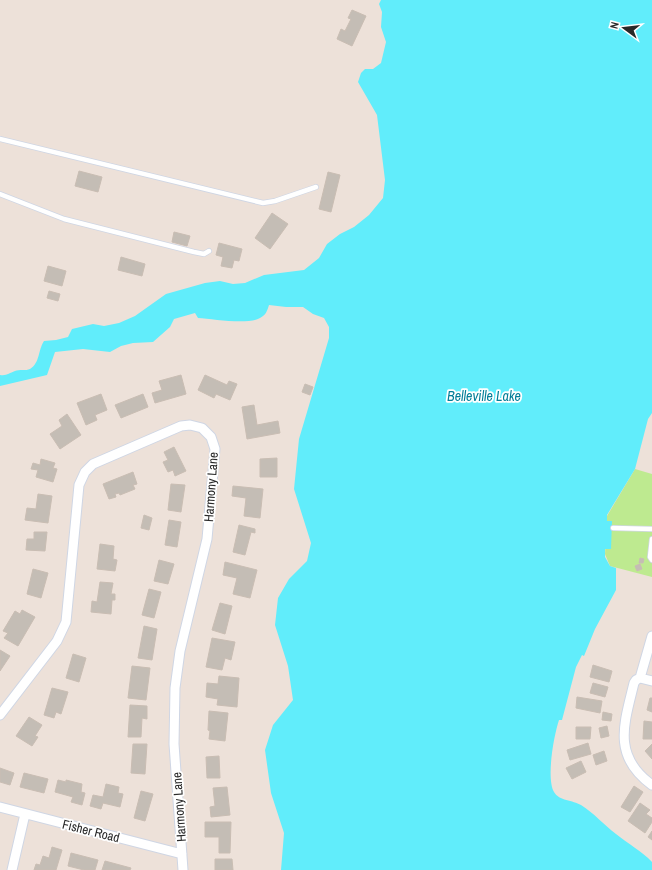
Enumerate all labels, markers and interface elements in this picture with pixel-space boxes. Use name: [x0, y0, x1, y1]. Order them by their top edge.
north arrow: [604, 8, 644, 48]
text: N: [607, 20, 622, 30]
water label: Belleville Lake: [447, 387, 521, 405]
street label: Harmony Lane: [200, 451, 222, 522]
street label: Harmony Lane: [168, 771, 190, 842]
street label: Fisher Road: [60, 816, 122, 846]

